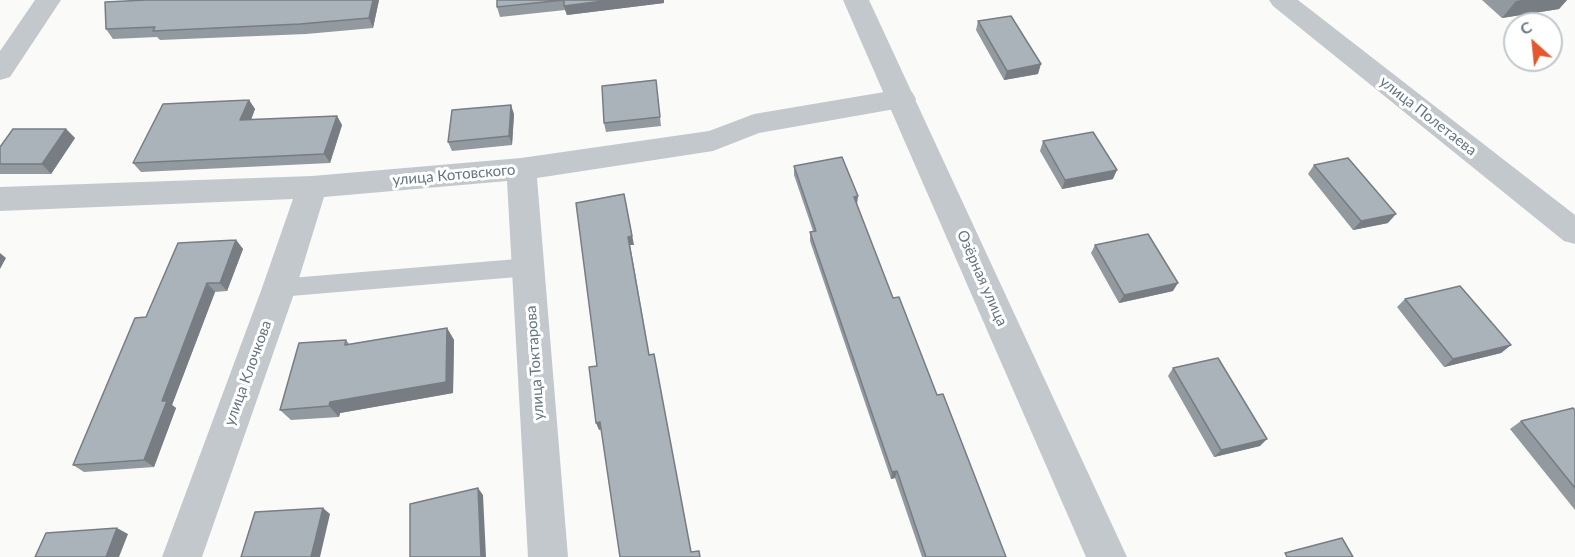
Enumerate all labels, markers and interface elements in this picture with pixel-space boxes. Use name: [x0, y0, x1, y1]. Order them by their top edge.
north arrow: [1503, 12, 1563, 72]
text: С: [1516, 16, 1535, 38]
street label: улица Полетаева: [1376, 73, 1480, 159]
street label: улица Котовского: [392, 161, 516, 189]
street label: Озёрная улица: [953, 227, 1011, 329]
street label: улица Токтарова: [522, 305, 548, 421]
street label: улица Клочкова: [221, 318, 275, 428]

